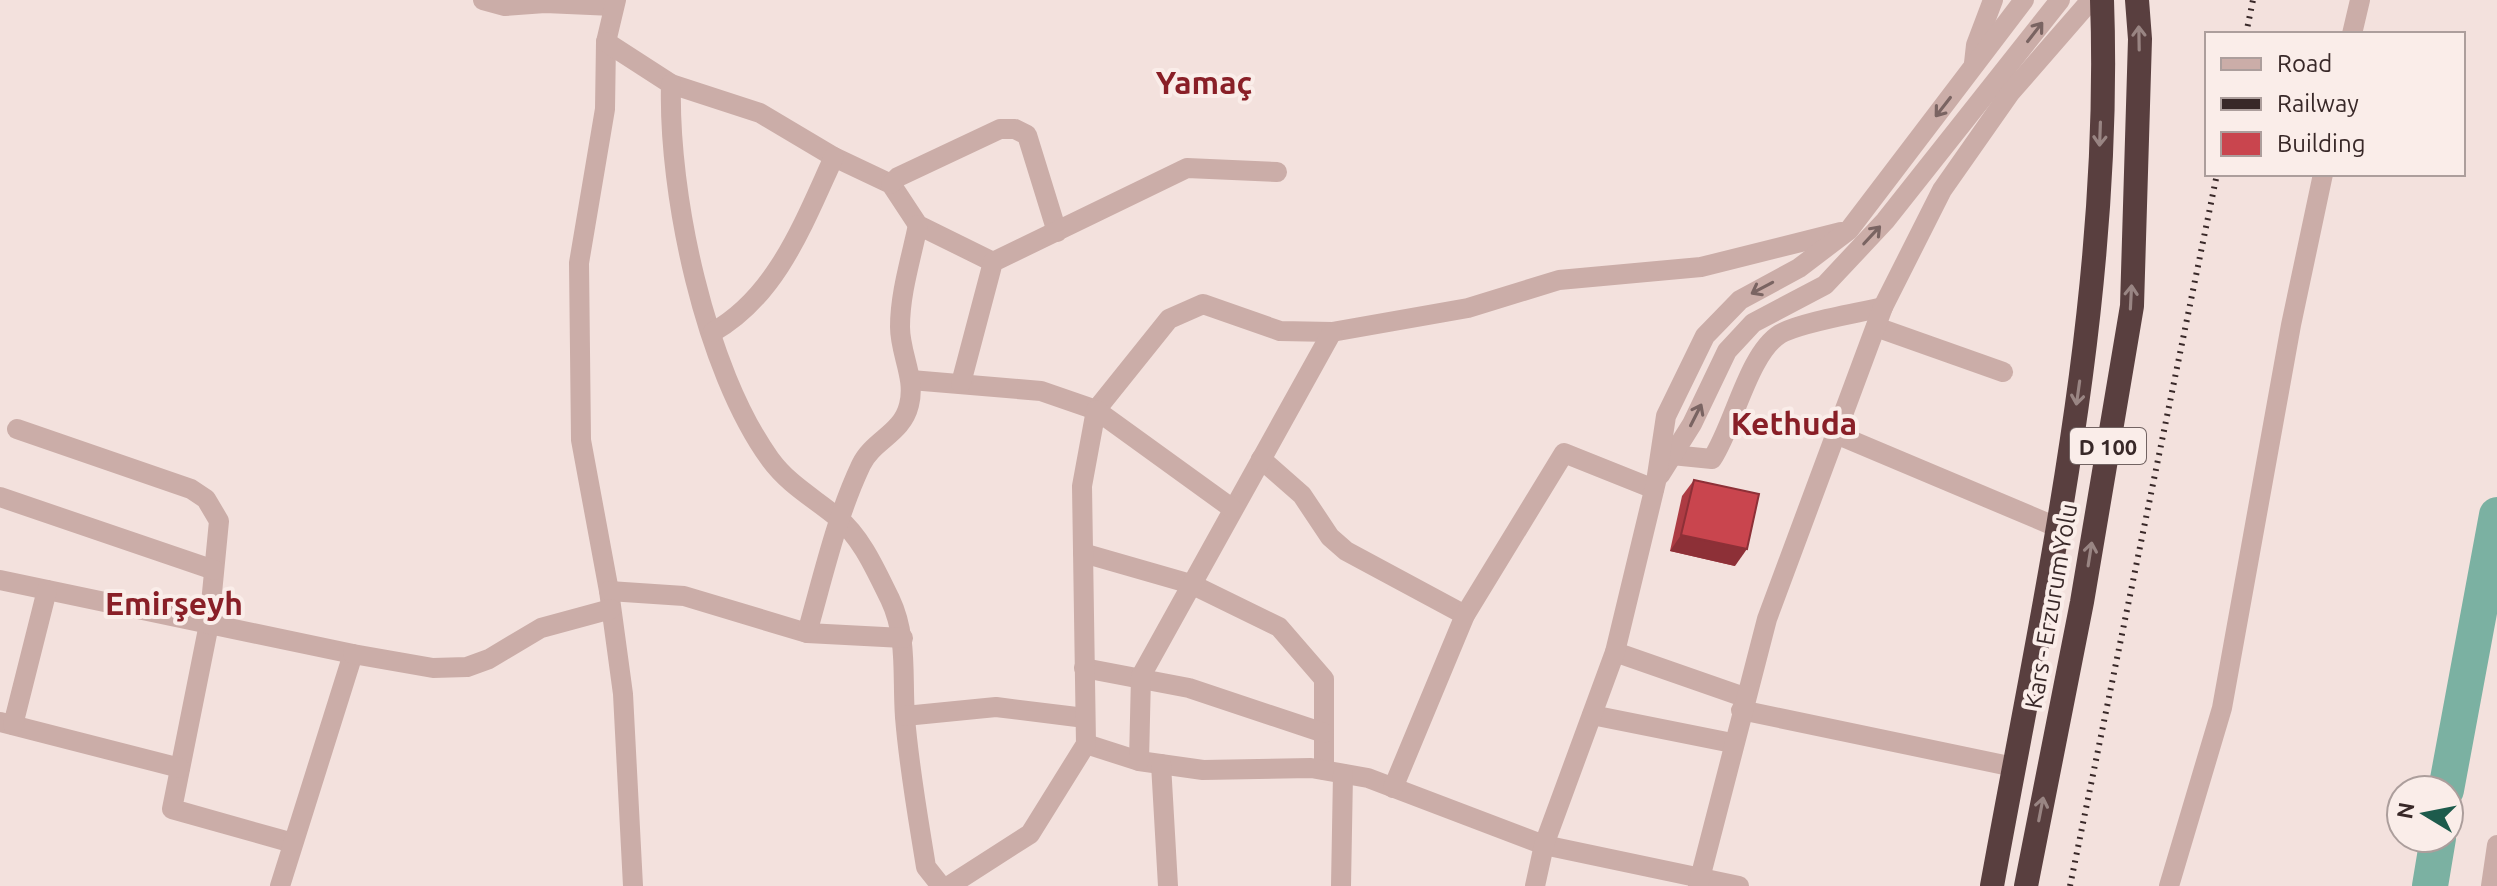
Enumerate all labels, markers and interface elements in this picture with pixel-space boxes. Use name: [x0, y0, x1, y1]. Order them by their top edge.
one-way arrow: [2026, 22, 2043, 43]
one-way arrow: [2131, 25, 2147, 52]
legend: [2205, 32, 2465, 176]
text: Road: [2277, 50, 2332, 77]
district label: Yamaç: [1156, 64, 1252, 101]
text: Railway: [2277, 90, 2359, 117]
one-way arrow: [1935, 96, 1952, 118]
one-way arrow: [2092, 120, 2107, 147]
text: Building: [2277, 130, 2365, 157]
one-way arrow: [1863, 225, 1881, 245]
one-way arrow: [1750, 281, 1774, 297]
one-way arrow: [2124, 285, 2139, 311]
one-way arrow: [2070, 380, 2085, 405]
one-way arrow: [1689, 404, 1704, 428]
district label: Kethuda: [1731, 405, 1857, 441]
road number: D 100: [2070, 428, 2146, 464]
street label: Kars - Erzurum Yolu: [2020, 501, 2082, 711]
one-way arrow: [2083, 542, 2098, 567]
district label: Emirşeyh: [105, 585, 243, 622]
north arrow: [2385, 774, 2465, 854]
one-way arrow: [2035, 797, 2050, 823]
text: N: [2391, 800, 2419, 821]

